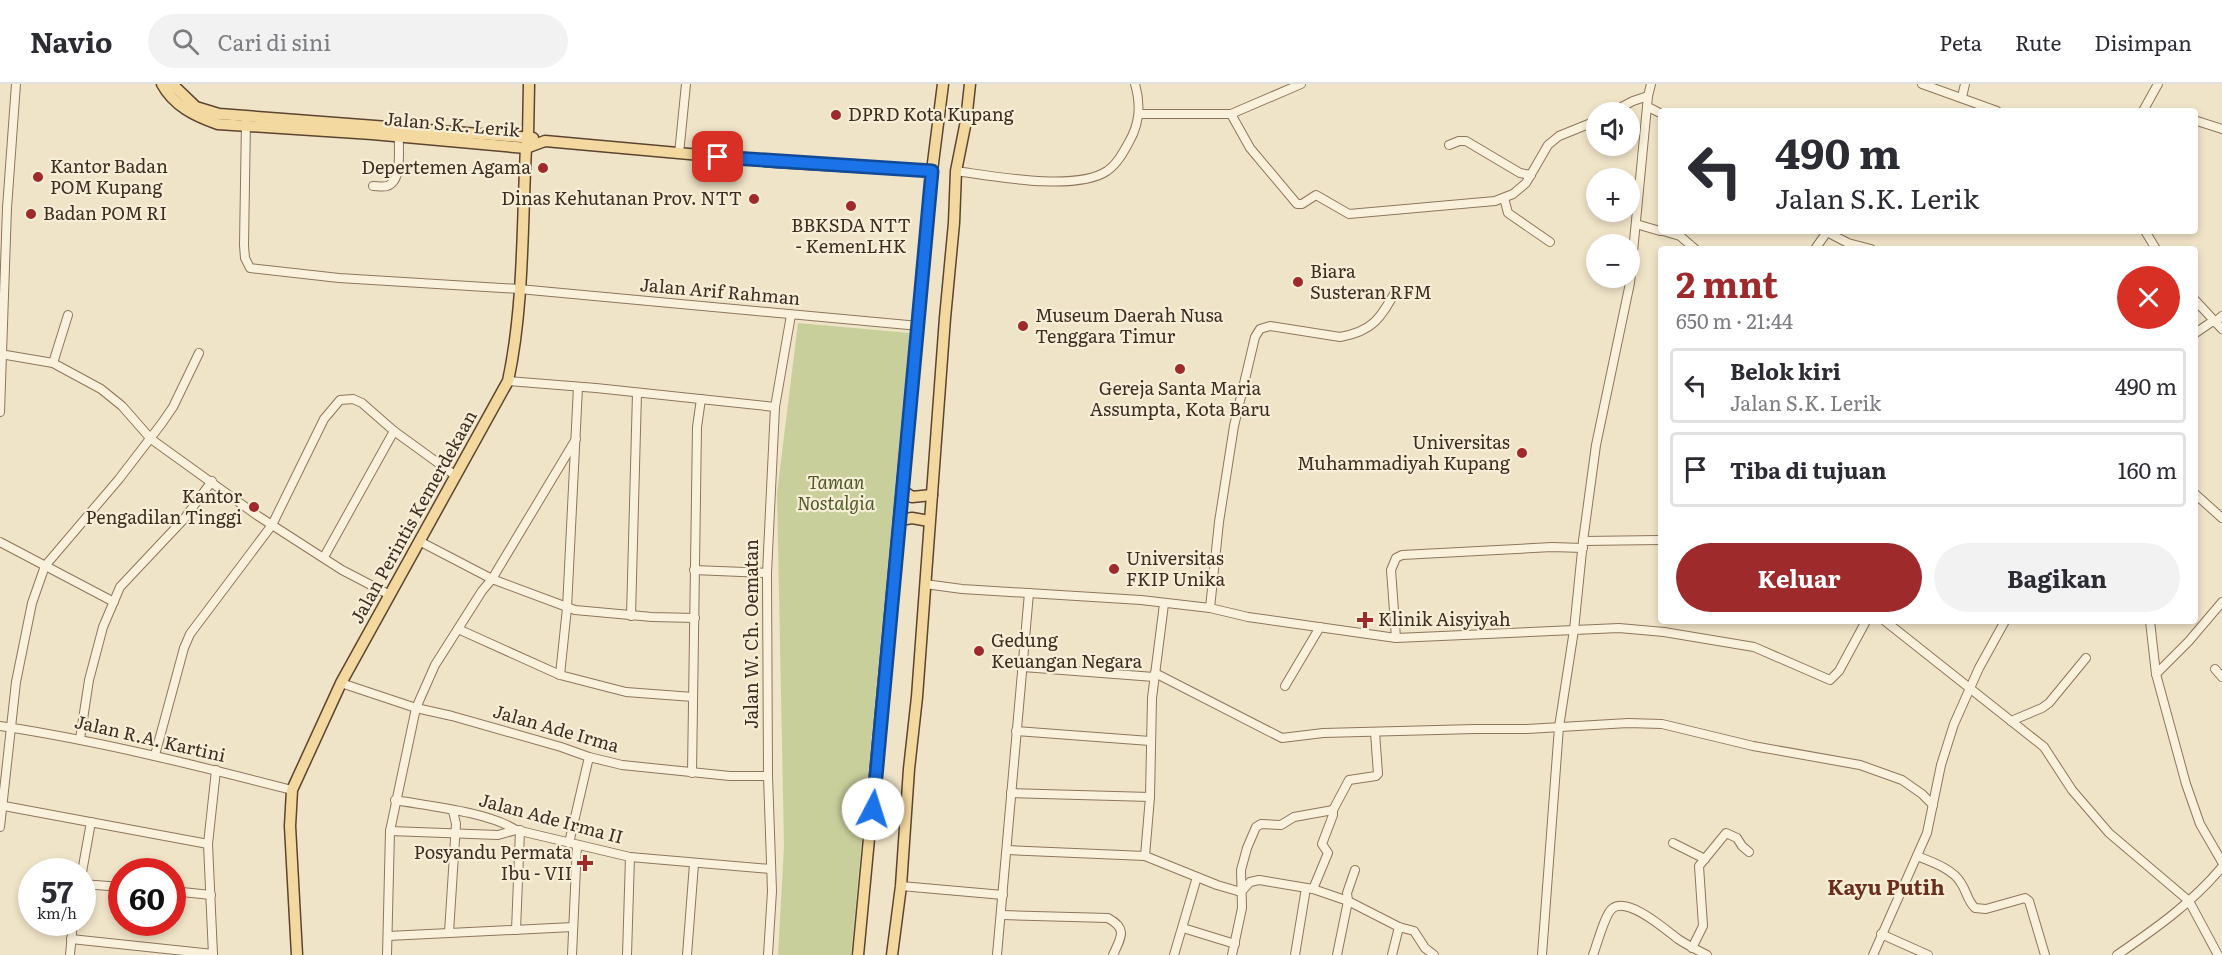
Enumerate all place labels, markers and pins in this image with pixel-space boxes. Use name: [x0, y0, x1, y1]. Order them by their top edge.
place label: DPRD Kota Kupang: [848, 100, 1015, 127]
marker: DPRD Kota Kupang: [829, 108, 843, 122]
pin: [692, 131, 743, 182]
place label: Kantor Badan POM Kupang: [50, 152, 168, 200]
place label: Depertemen Agama: [361, 153, 531, 180]
marker: Depertemen Agama: [536, 161, 550, 175]
marker: Kantor Badan POM Kupang: [31, 170, 45, 184]
place label: Dinas Kehutanan Prov. NTT: [501, 184, 742, 211]
marker: Dinas Kehutanan Prov. NTT: [747, 192, 761, 206]
place label: Badan POM RI: [43, 199, 167, 226]
marker: BBKSDA NTT - KemenLHK: [844, 199, 858, 213]
marker: Badan POM RI: [24, 207, 38, 221]
place label: BBKSDA NTT - KemenLHK: [791, 211, 911, 259]
place label: Biara Susteran RFM: [1310, 257, 1432, 305]
marker: Biara Susteran RFM: [1291, 275, 1305, 289]
place label: Museum Daerah Nusa Tenggara Timur: [1035, 301, 1224, 349]
marker: Museum Daerah Nusa Tenggara Timur: [1016, 319, 1030, 333]
marker: Gereja Santa Maria Assumpta, Kota Baru: [1173, 362, 1187, 376]
place label: Gereja Santa Maria Assumpta, Kota Baru: [1090, 374, 1270, 422]
place label: Universitas Muhammadiyah Kupang: [1297, 428, 1511, 476]
marker: Universitas Muhammadiyah Kupang: [1515, 446, 1529, 460]
place label: Kantor Pengadilan Tinggi: [85, 482, 242, 530]
marker: Kantor Pengadilan Tinggi: [247, 500, 261, 514]
place label: Universitas FKIP Unika: [1126, 544, 1226, 592]
marker: Universitas FKIP Unika: [1107, 562, 1121, 576]
place label: Klinik Aisyiyah: [1378, 605, 1511, 632]
marker: Klinik Aisyiyah: [1356, 611, 1374, 629]
place label: Gedung Keuangan Negara: [991, 626, 1143, 674]
marker: Gedung Keuangan Negara: [972, 644, 986, 658]
place label: Posyandu Permata Ibu - VII: [414, 838, 572, 886]
marker: Posyandu Permata Ibu - VII: [576, 854, 594, 872]

